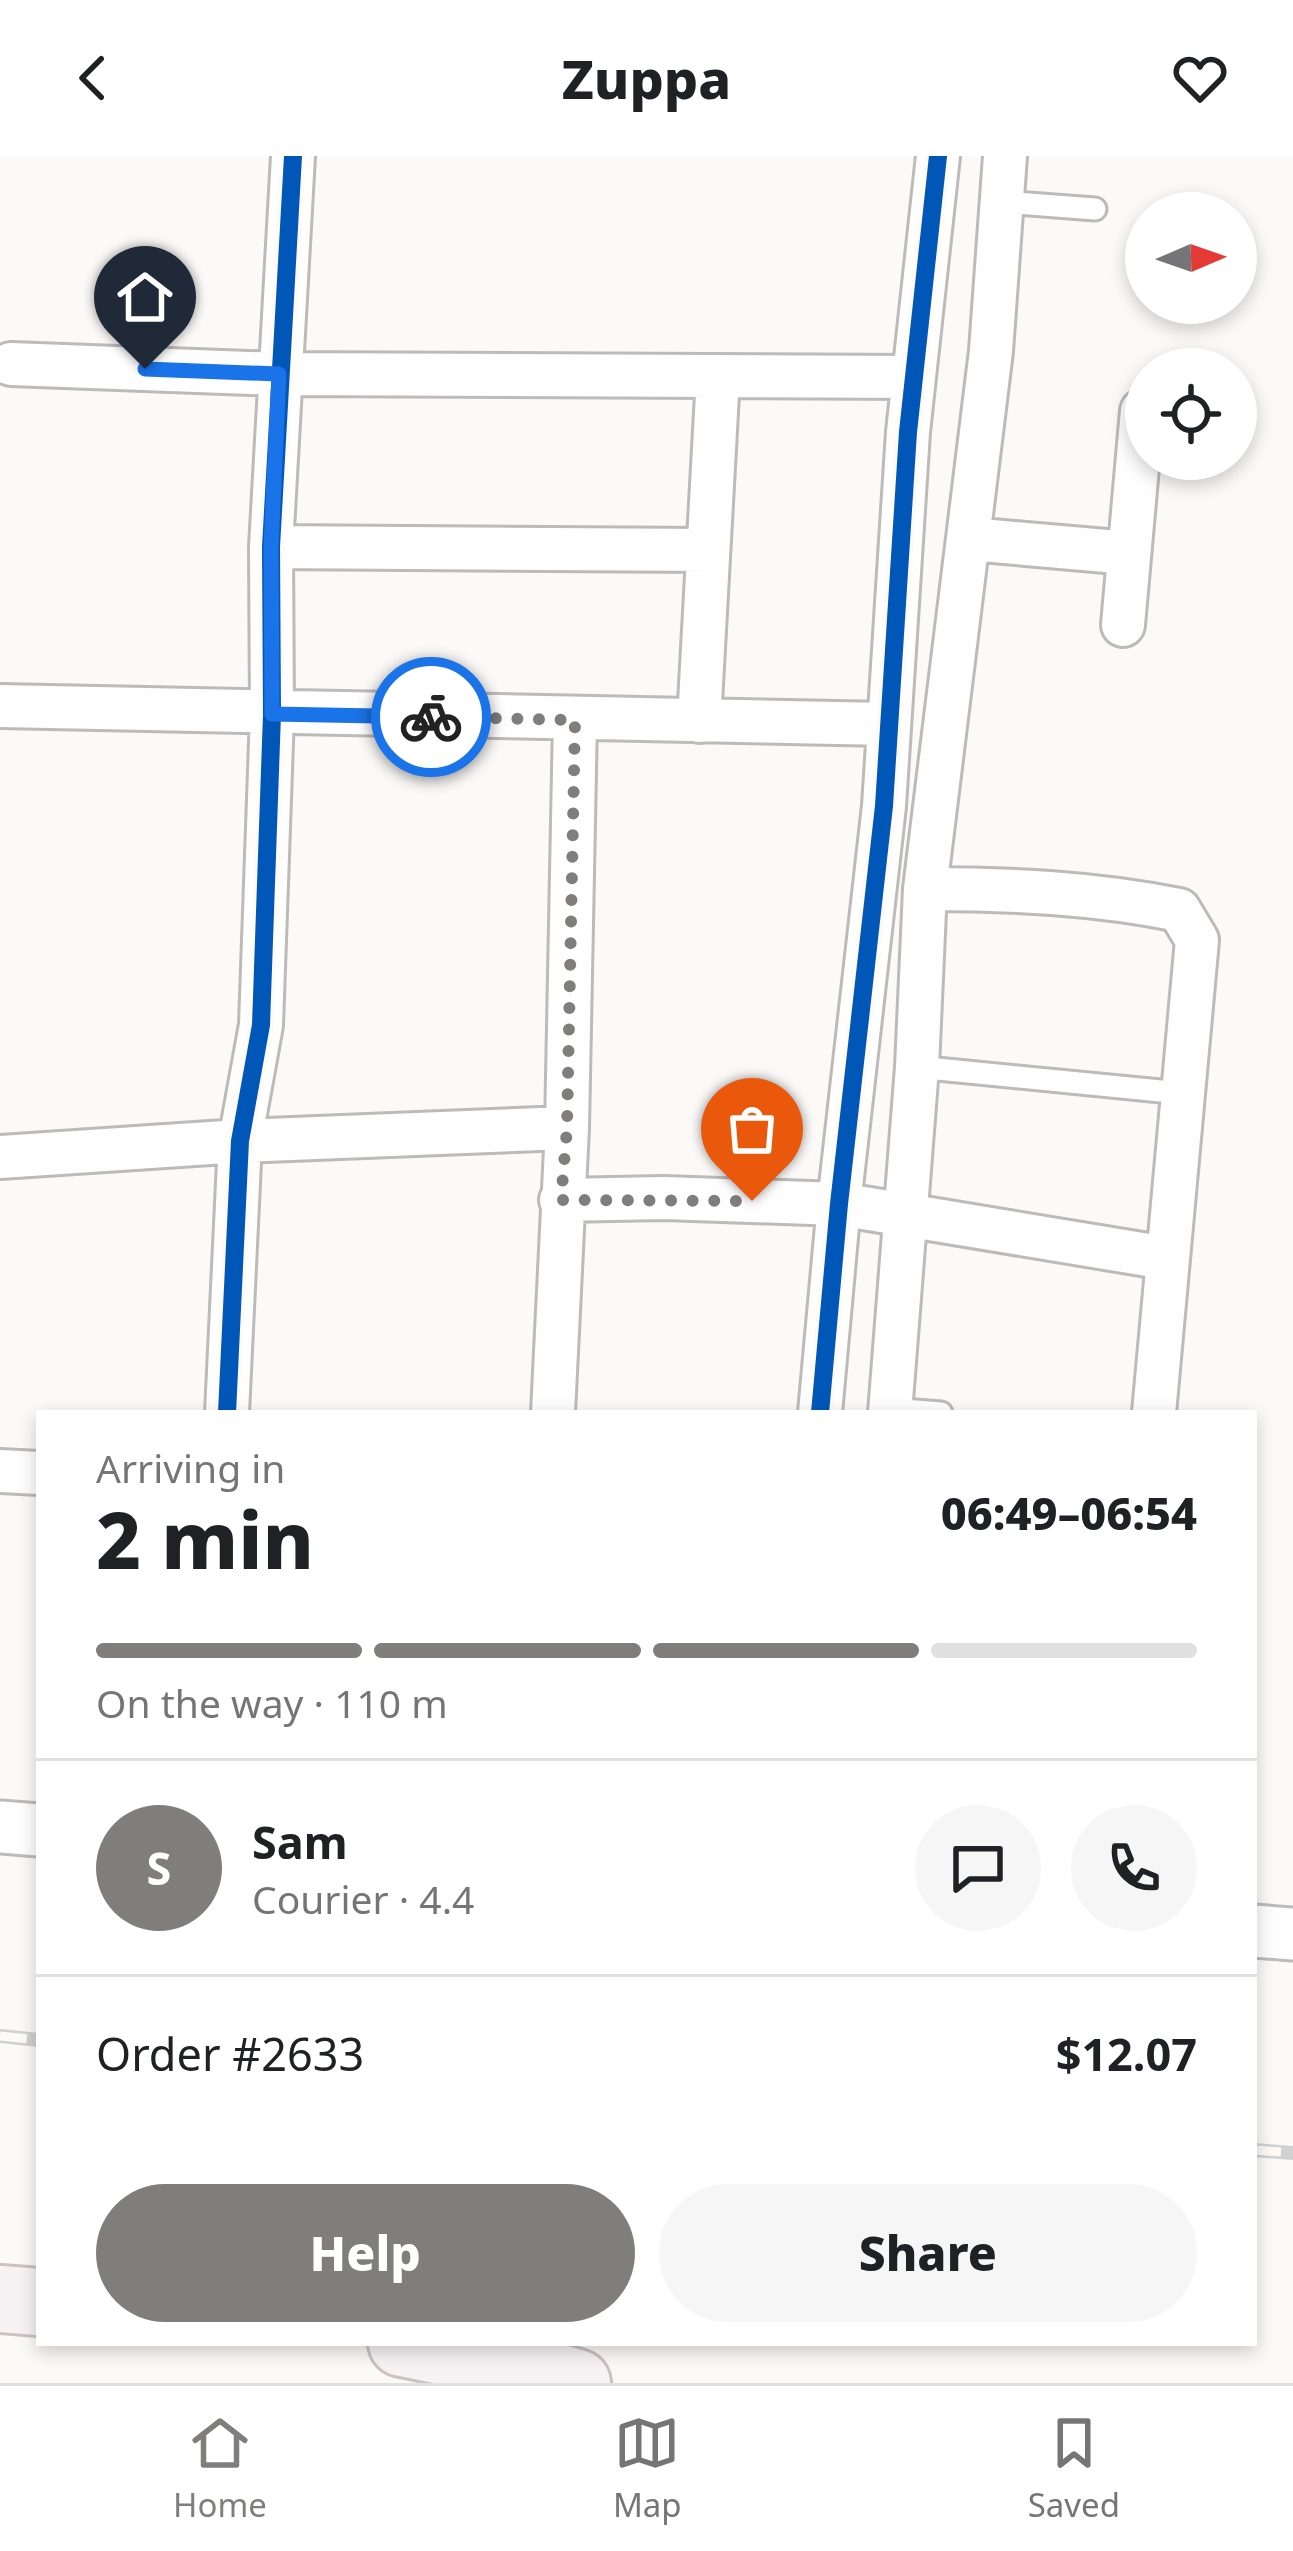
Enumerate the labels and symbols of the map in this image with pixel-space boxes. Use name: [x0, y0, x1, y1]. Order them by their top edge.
north arrow: [1125, 192, 1257, 324]
pin: [94, 246, 196, 369]
courier: [371, 657, 491, 777]
pin: [701, 1078, 803, 1201]

